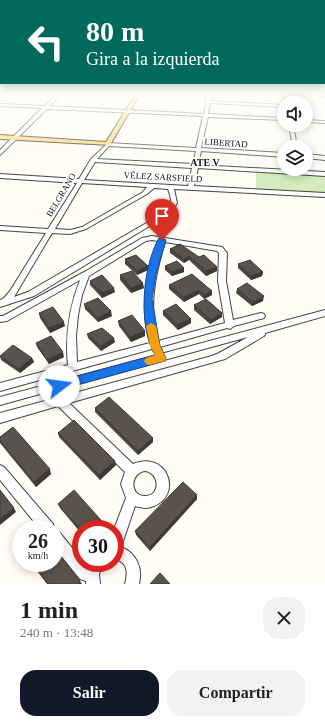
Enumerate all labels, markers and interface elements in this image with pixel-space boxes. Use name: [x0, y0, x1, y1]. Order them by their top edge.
icon: left: [20, 16, 72, 68]
text: 80 m: [86, 16, 144, 47]
text: Gira a la izquierda: [86, 49, 219, 69]
map controls: [277, 96, 313, 176]
button: sound: [277, 96, 313, 132]
street label: LIBERTAD: [204, 137, 248, 150]
button: layers: [277, 140, 313, 176]
district label: ATE V: [190, 157, 220, 168]
street label: VÉLEZ SARSFIELD: [123, 170, 203, 184]
street label: BELGRANO: [44, 171, 78, 219]
pin: [145, 199, 179, 240]
icon: arrive: [151, 205, 173, 227]
position arrow: [38, 365, 80, 407]
speed limit sign: 30: [72, 520, 124, 572]
text: 26: [28, 530, 48, 552]
text: km/h: [28, 550, 48, 561]
text: 1 min: [20, 597, 78, 623]
button: close: [263, 597, 305, 639]
text: 240 m · 13:48: [20, 625, 93, 640]
button: Salir: [20, 670, 159, 716]
button: Compartir: [167, 670, 305, 716]

